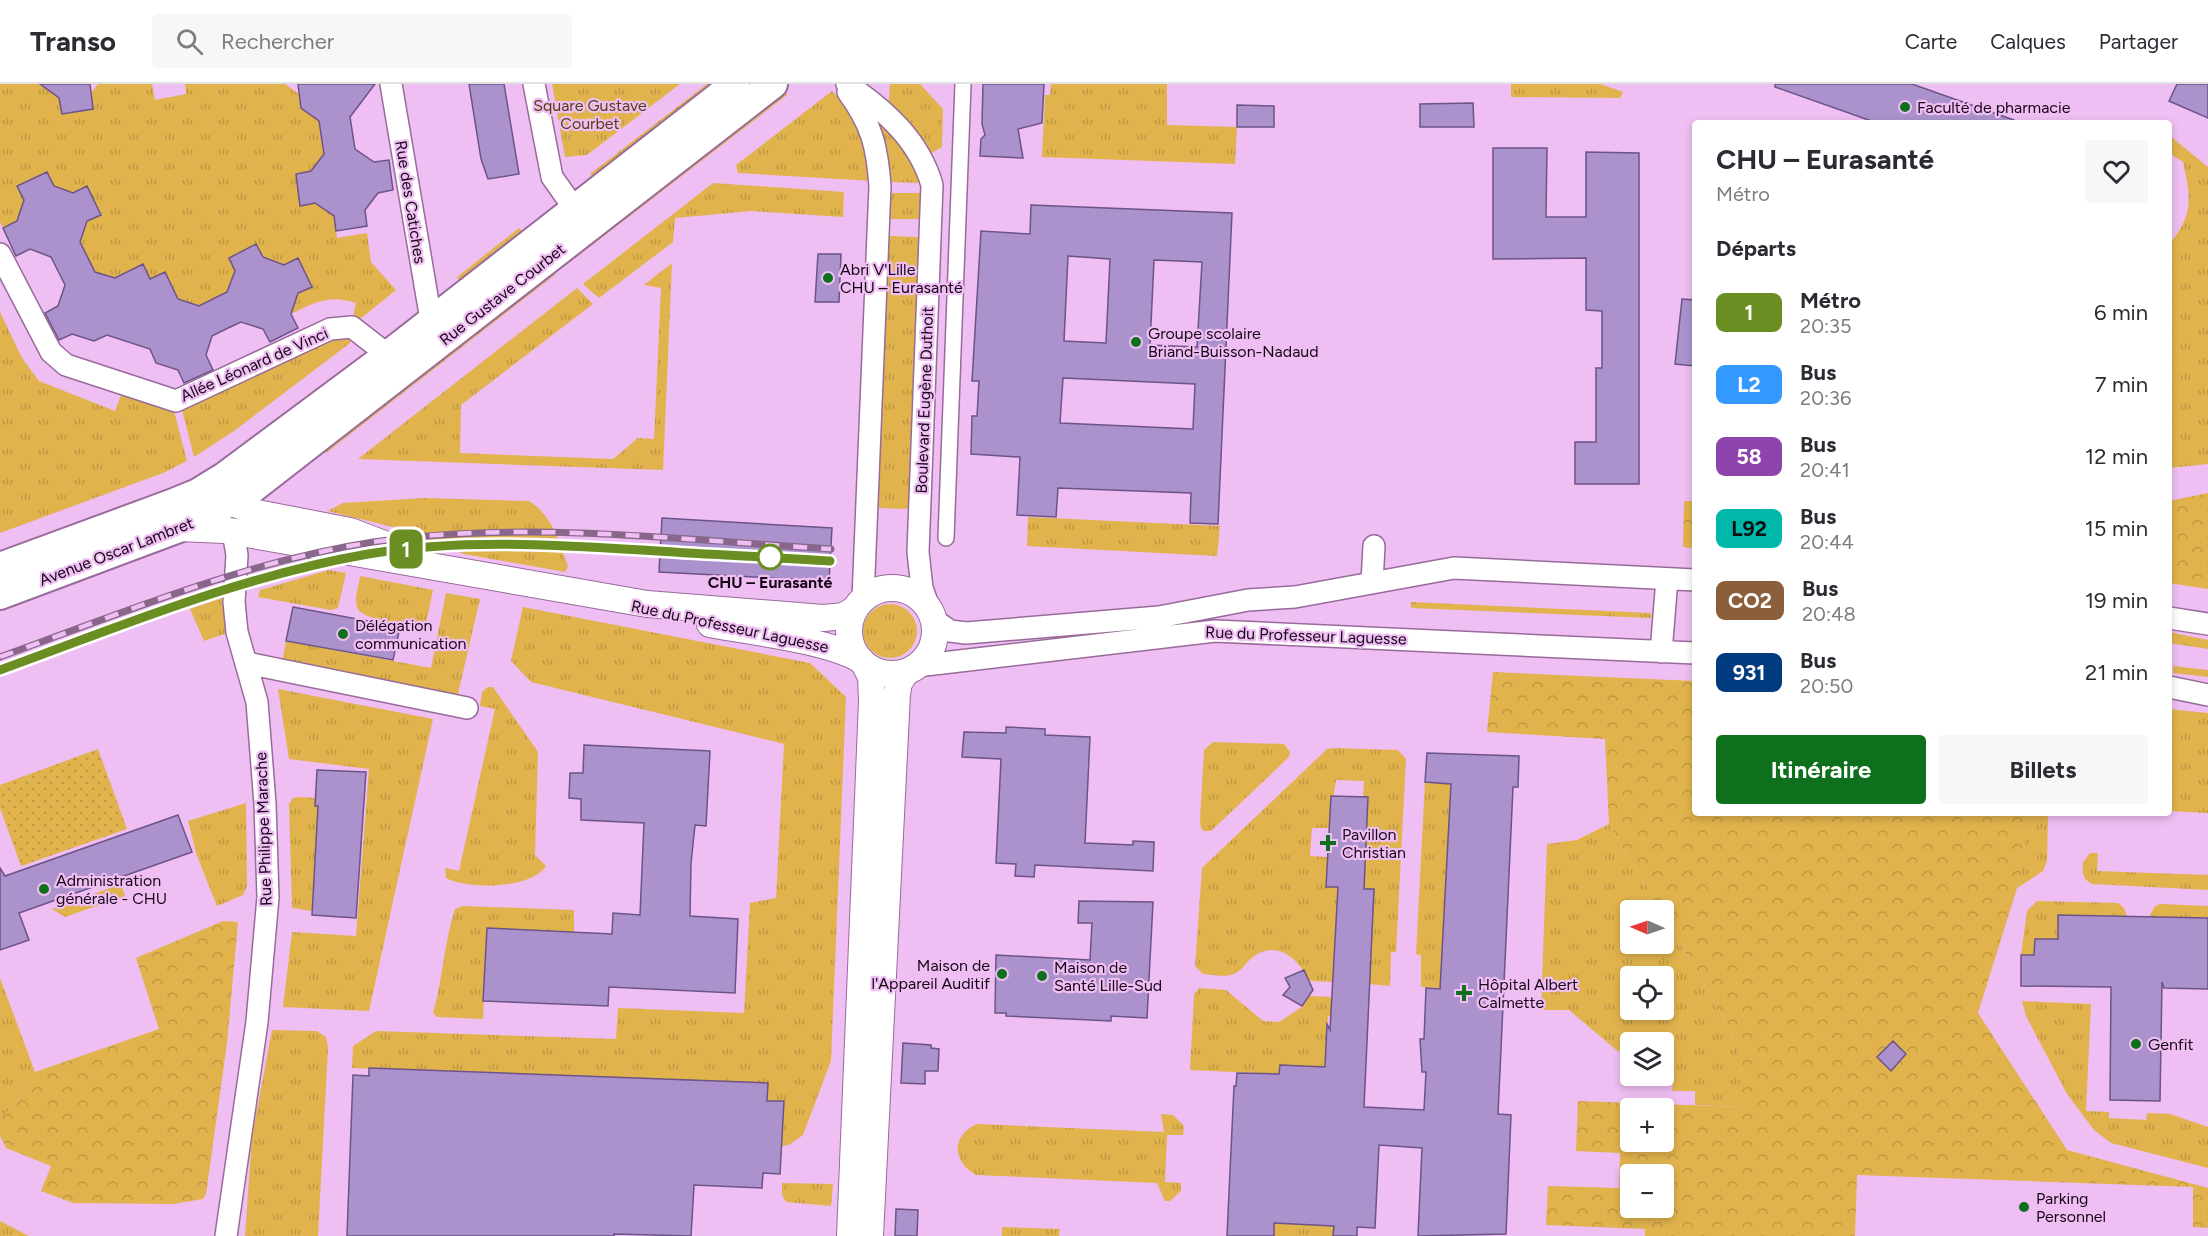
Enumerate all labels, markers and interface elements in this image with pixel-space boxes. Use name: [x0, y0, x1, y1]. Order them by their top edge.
search box: [152, 14, 572, 68]
text: Transo: [30, 24, 116, 58]
icon: search: [173, 25, 206, 58]
text: Rechercher: [221, 28, 334, 55]
text: Carte: [1905, 29, 1957, 54]
text: Calques: [1990, 29, 2066, 54]
text: Partager: [2099, 29, 2178, 54]
park label: Square Gustave Courbet: [533, 96, 647, 133]
place label: Faculté de pharmacie: [1917, 98, 2071, 117]
marker: Faculté de pharmacie: [1898, 100, 1912, 114]
street label: Rue des Catiches: [391, 139, 430, 265]
button: heart: [2085, 140, 2148, 203]
text: CHU – Eurasanté: [1716, 142, 1934, 176]
text: Métro: [1716, 182, 1770, 206]
text: Départs: [1716, 235, 1796, 262]
street label: Rue Gustave Courbet: [436, 239, 569, 349]
place label: Abri V'Lille CHU – Eurasanté: [840, 260, 963, 297]
marker: Abri V'Lille CHU – Eurasanté: [821, 271, 835, 285]
text: Métro: [1800, 287, 1861, 314]
text: 6 min: [2094, 299, 2148, 326]
text: 1: [1745, 300, 1753, 325]
street label: Boulevard Eugène Duthoit: [912, 306, 937, 494]
text: 20:35: [1800, 314, 1851, 338]
street label: Allée Léonard de Vinci: [177, 323, 331, 406]
place label: Groupe scolaire Briand-Buisson-Nadaud: [1148, 324, 1319, 361]
marker: Groupe scolaire Briand-Buisson-Nadaud: [1129, 335, 1143, 349]
text: Bus: [1800, 359, 1836, 386]
text: 7 min: [2095, 371, 2148, 398]
text: L2: [1737, 372, 1761, 397]
text: 20:36: [1800, 386, 1851, 410]
text: Bus: [1800, 431, 1836, 458]
text: 12 min: [2085, 443, 2148, 470]
text: 58: [1736, 444, 1762, 469]
text: 20:41: [1800, 458, 1850, 482]
text: Bus: [1800, 503, 1836, 530]
street label: Avenue Oscar Lambret: [36, 513, 196, 590]
text: 15 min: [2085, 515, 2148, 542]
text: L92: [1731, 516, 1767, 541]
line badge: 1: [386, 530, 426, 568]
text: 20:44: [1800, 530, 1854, 554]
text: 1: [402, 537, 410, 562]
marker: CHU – Eurasanté: [757, 544, 783, 570]
place label: CHU – Eurasanté: [708, 573, 832, 592]
text: Bus: [1802, 575, 1838, 602]
text: 19 min: [2085, 587, 2148, 614]
text: CO2: [1728, 588, 1772, 613]
street label: Rue du Professeur Laguesse: [629, 596, 831, 657]
text: 20:48: [1802, 602, 1856, 626]
place label: Délégation communication: [355, 616, 467, 653]
street label: Rue du Professeur Laguesse: [1205, 622, 1407, 649]
marker: Délégation communication: [336, 627, 350, 641]
text: Bus: [1800, 647, 1836, 674]
text: 21 min: [2085, 659, 2148, 686]
text: 931: [1733, 660, 1765, 685]
text: 20:50: [1800, 674, 1853, 698]
button: Itinéraire: [1716, 735, 1926, 804]
button: Billets: [1938, 735, 2148, 804]
street label: Rue Philippe Marache: [251, 751, 276, 906]
place label: Pavillon Christian: [1342, 825, 1406, 862]
marker: Pavillon Christian: [1319, 834, 1337, 852]
place label: Administration générale - CHU: [56, 871, 167, 908]
marker: Administration générale - CHU: [37, 882, 51, 896]
north arrow: [1620, 900, 1674, 954]
map controls: [1620, 900, 1674, 1218]
place label: Maison de l'Appareil Auditif: [872, 956, 990, 993]
place label: Maison de Santé Lille-Sud: [1054, 958, 1162, 995]
button: locate: [1620, 966, 1674, 1020]
marker: Maison de l'Appareil Auditif: [995, 967, 1009, 981]
marker: Maison de Santé Lille-Sud: [1035, 969, 1049, 983]
place label: Hôpital Albert Calmette: [1478, 975, 1578, 1012]
marker: Hôpital Albert Calmette: [1455, 984, 1473, 1002]
button: layers: [1620, 1032, 1674, 1086]
place label: Genfit: [2148, 1035, 2194, 1054]
marker: Genfit: [2129, 1037, 2143, 1051]
button: +: [1620, 1098, 1674, 1152]
button: −: [1620, 1164, 1674, 1218]
place label: Parking Personnel: [2036, 1189, 2106, 1226]
marker: Parking Personnel: [2017, 1200, 2031, 1214]

